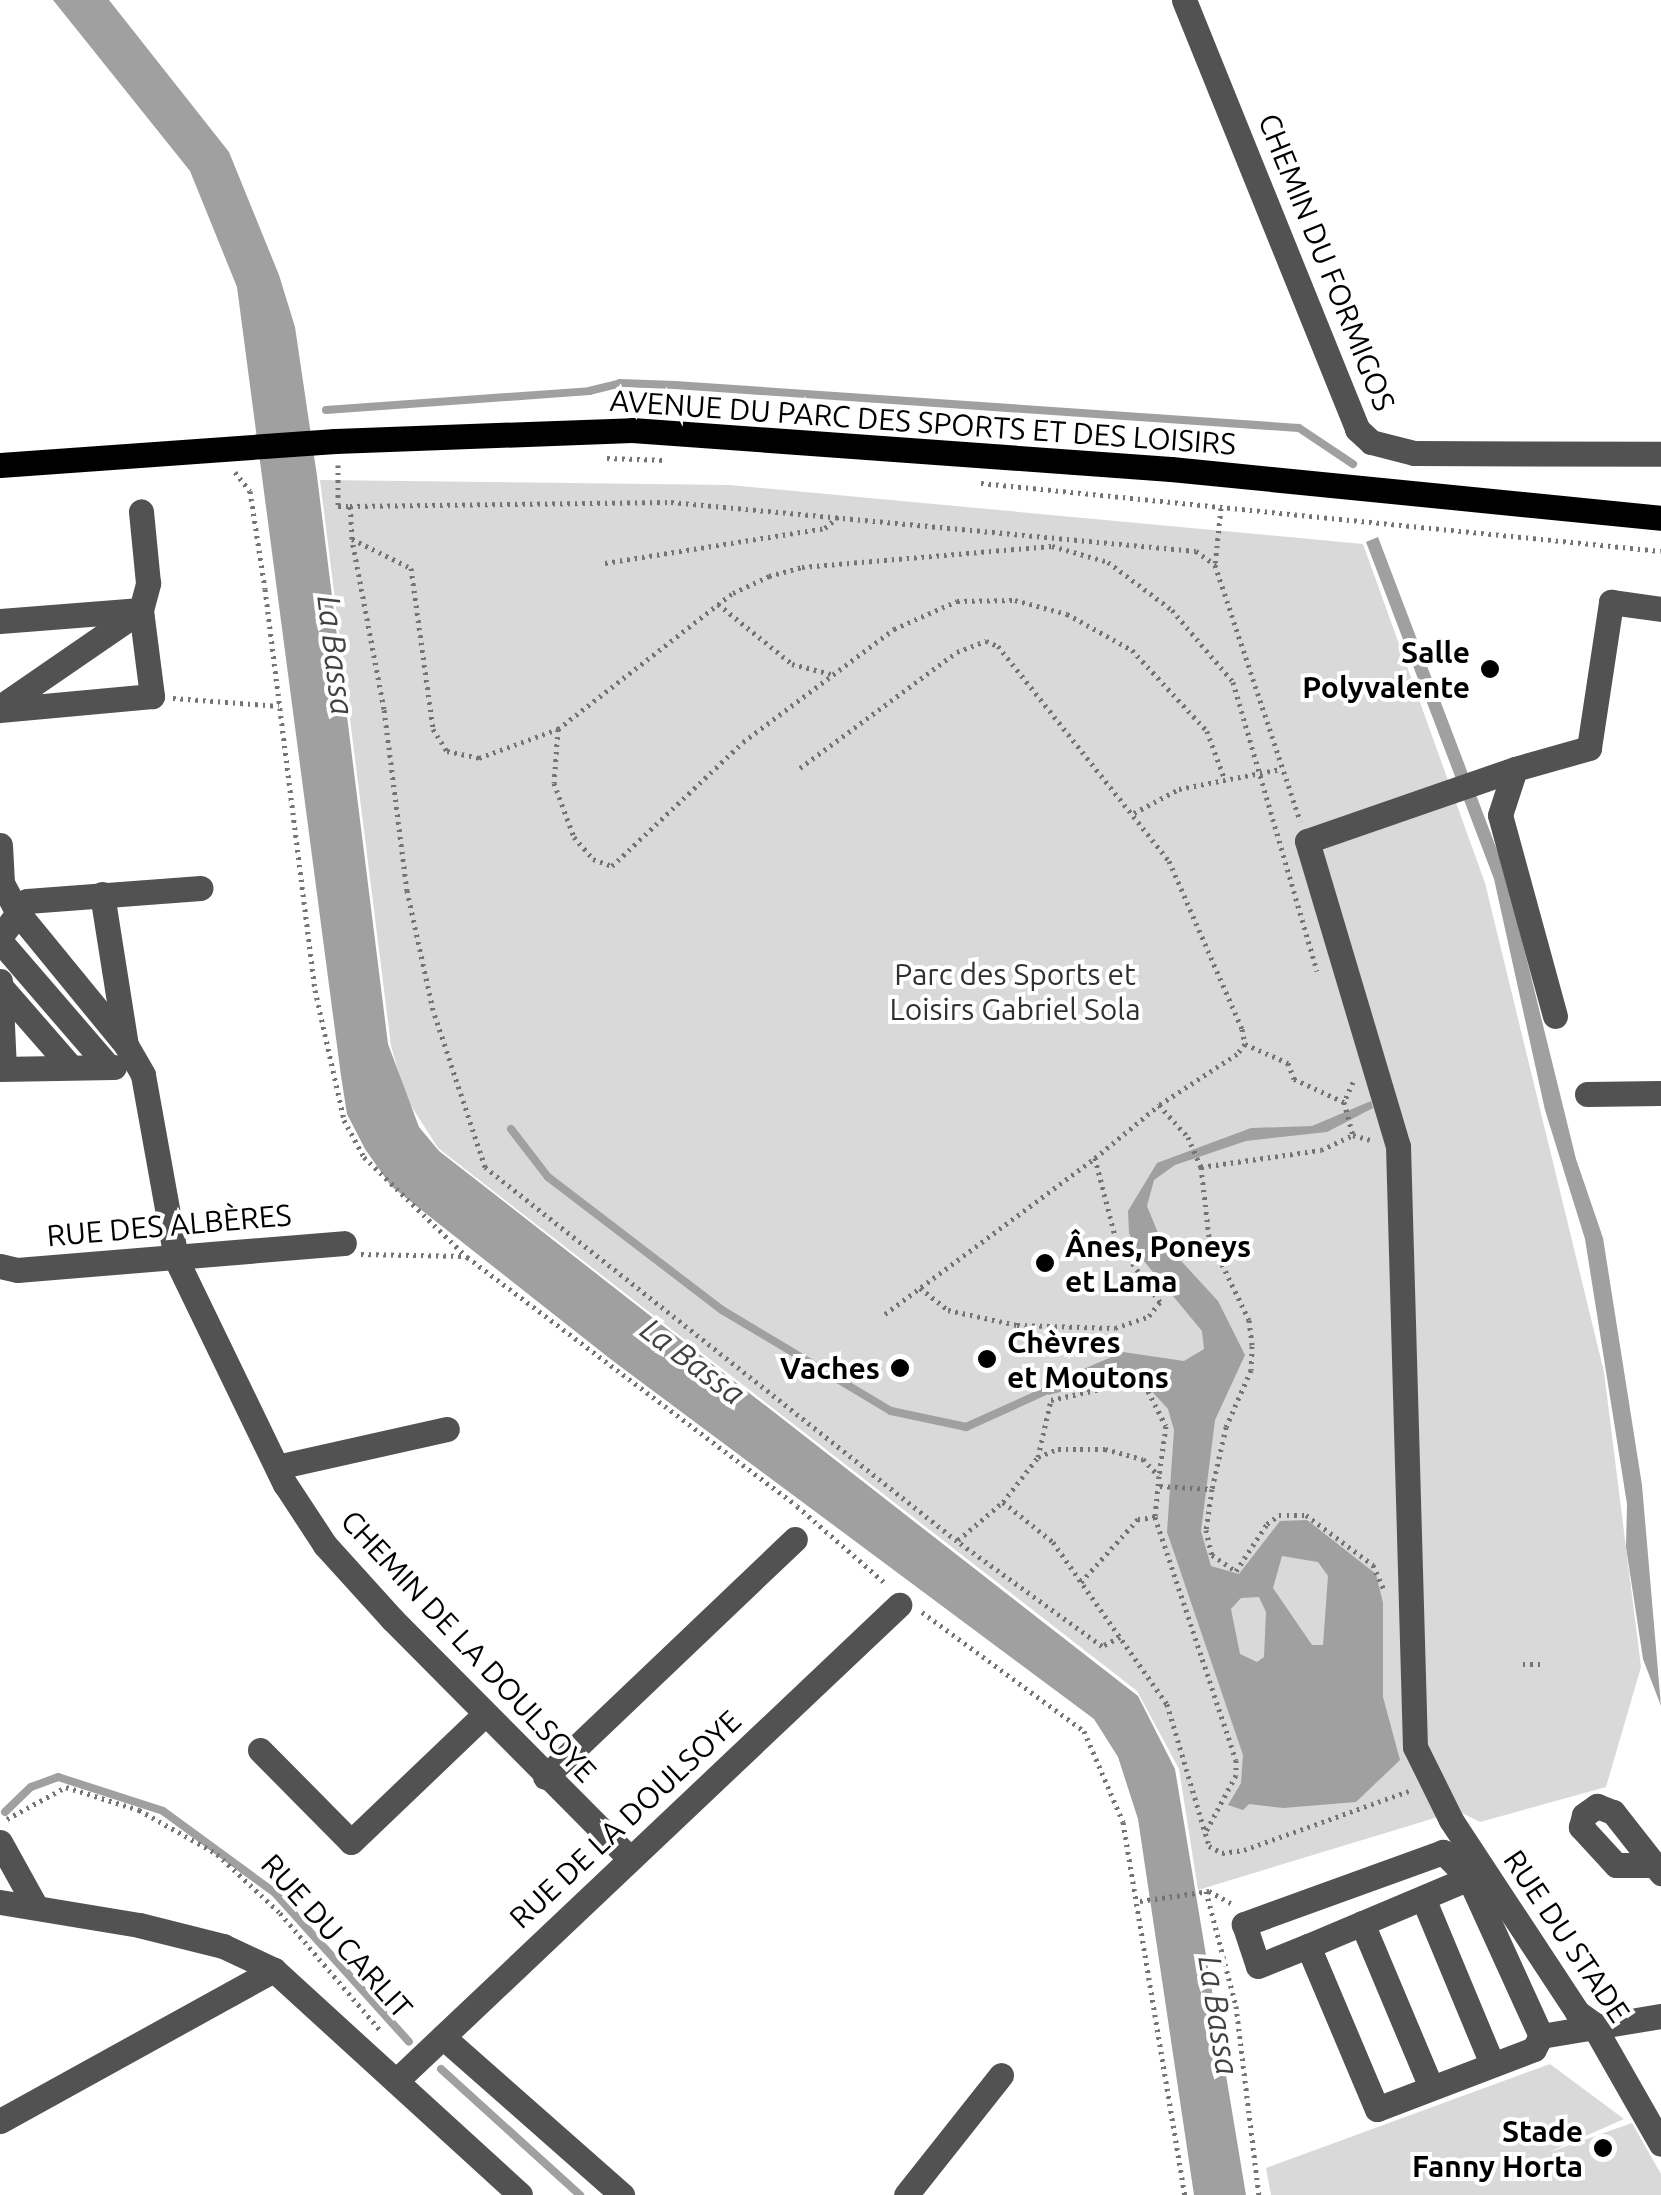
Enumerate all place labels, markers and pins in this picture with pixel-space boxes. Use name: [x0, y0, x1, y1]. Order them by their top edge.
place label: Salle Polyvalente: [1302, 634, 1470, 704]
marker: Salle Polyvalente: [1479, 658, 1501, 680]
place label: Ânes, Poneys et Lama: [1065, 1228, 1251, 1298]
marker: Ânes, Poneys et Lama: [1034, 1252, 1056, 1274]
place label: Chèvres et Moutons: [1007, 1324, 1169, 1394]
marker: Chèvres et Moutons: [976, 1348, 998, 1370]
place label: Vaches: [780, 1350, 880, 1386]
marker: Vaches: [889, 1357, 911, 1379]
place label: Stade Fanny Horta: [1412, 2113, 1583, 2184]
marker: Stade Fanny Horta: [1592, 2137, 1614, 2159]

